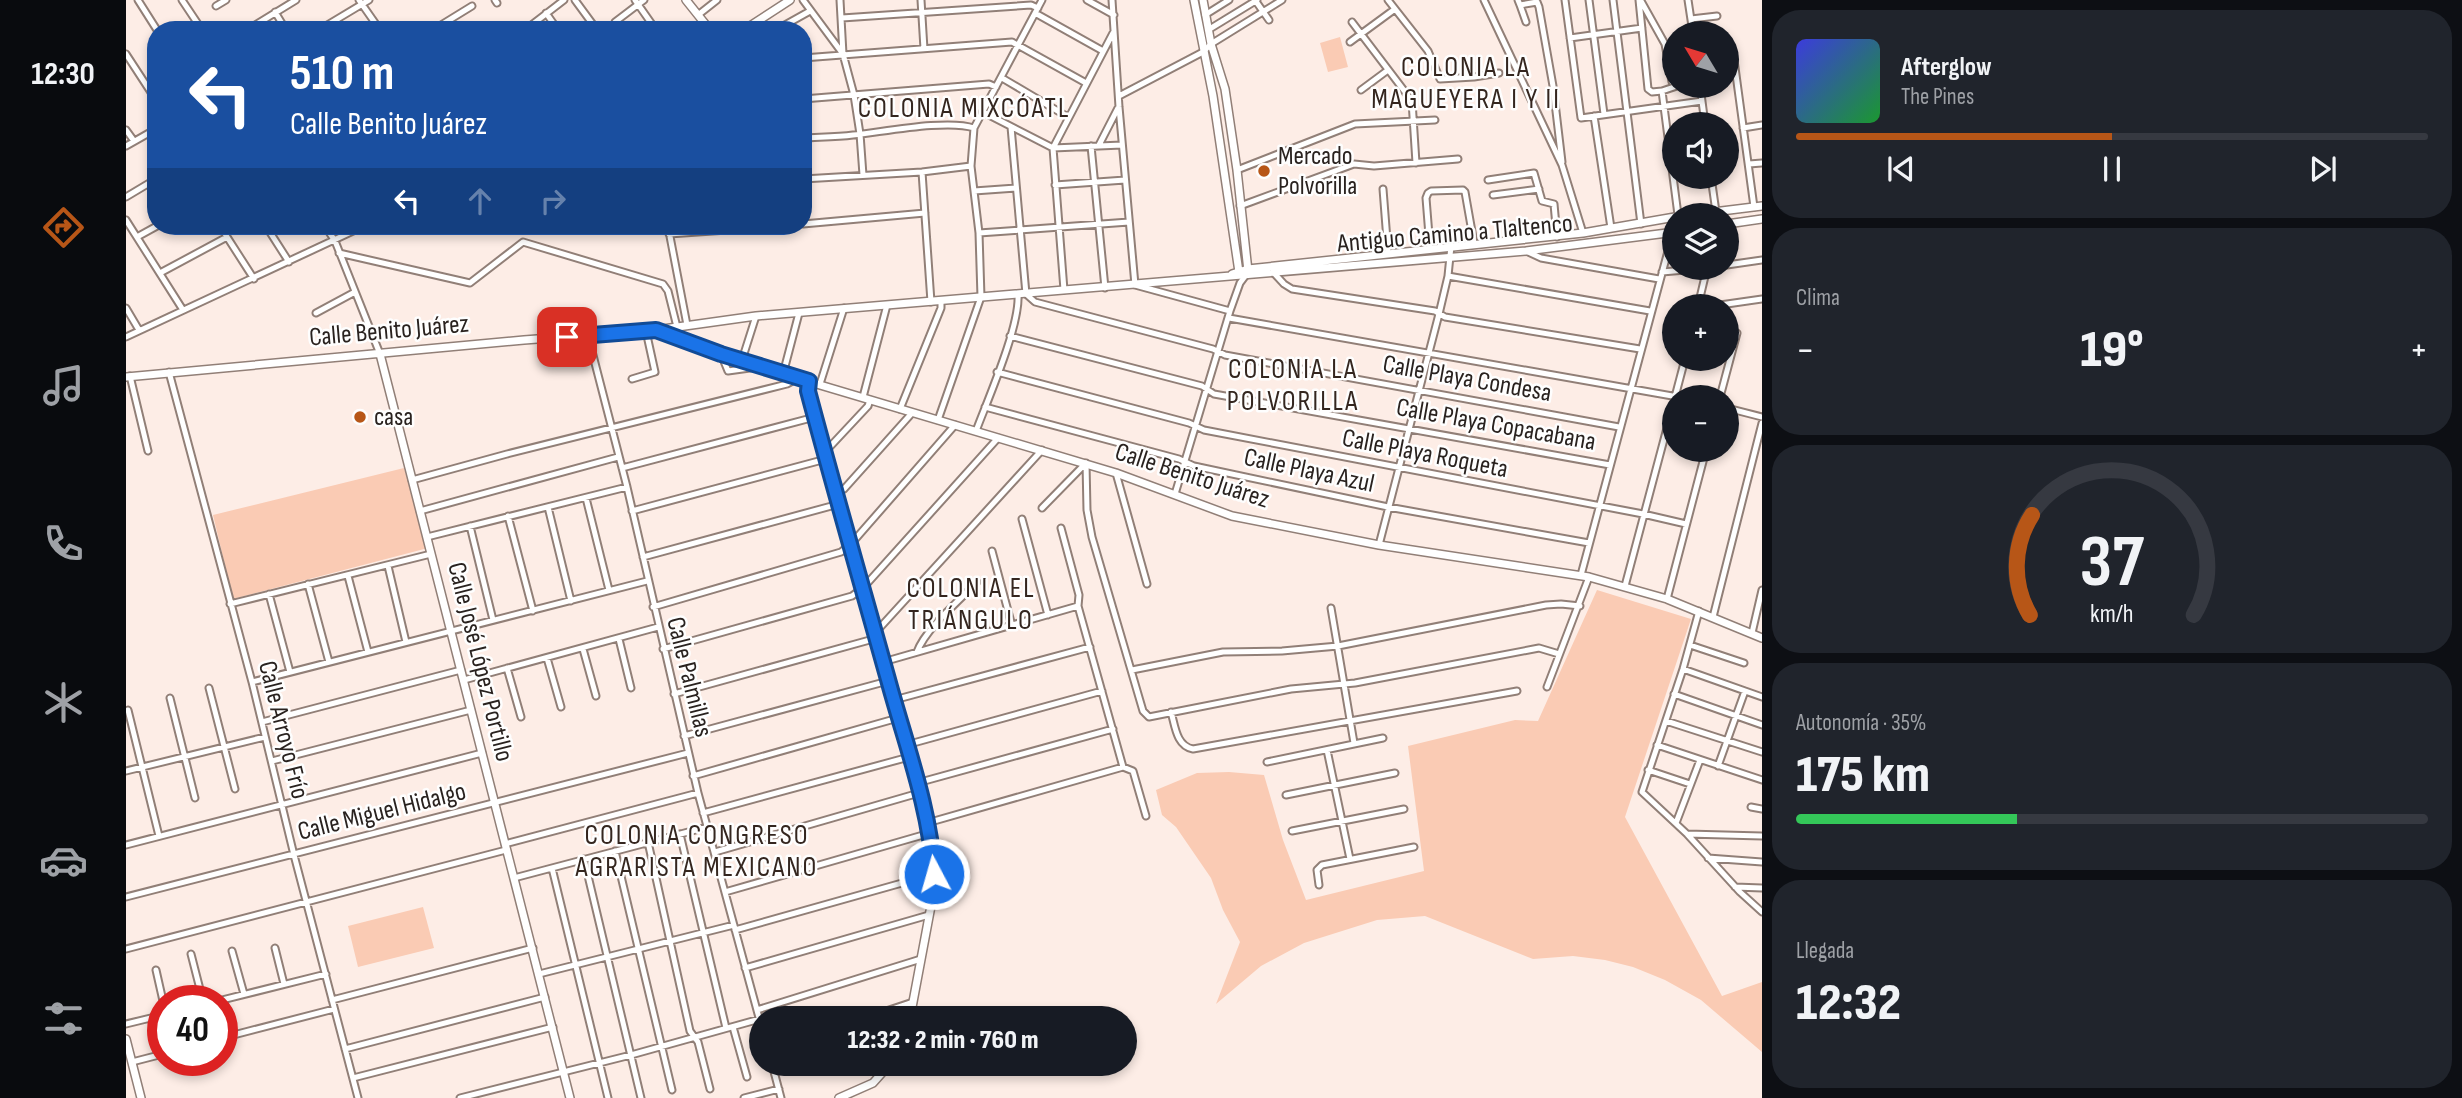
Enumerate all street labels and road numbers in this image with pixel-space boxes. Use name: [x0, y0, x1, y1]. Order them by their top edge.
street label: Antiguo Camino a Tlaltenco: [1335, 208, 1574, 260]
street label: Calle Benito Juárez: [308, 309, 470, 353]
street label: Calle Playa Condesa: [1380, 349, 1554, 409]
street label: Calle Playa Copacabana: [1394, 392, 1598, 458]
street label: Calle Playa Roqueta: [1339, 423, 1511, 485]
street label: Calle Benito Juárez: [1111, 437, 1273, 515]
street label: Calle Playa Azul: [1241, 442, 1377, 500]
street label: Calle José López Portillo: [440, 559, 520, 765]
street label: Calle Palmillas: [659, 614, 719, 740]
street label: Calle Arroyo Frío: [251, 658, 315, 802]
street label: Calle Miguel Hidalgo: [295, 776, 469, 848]

